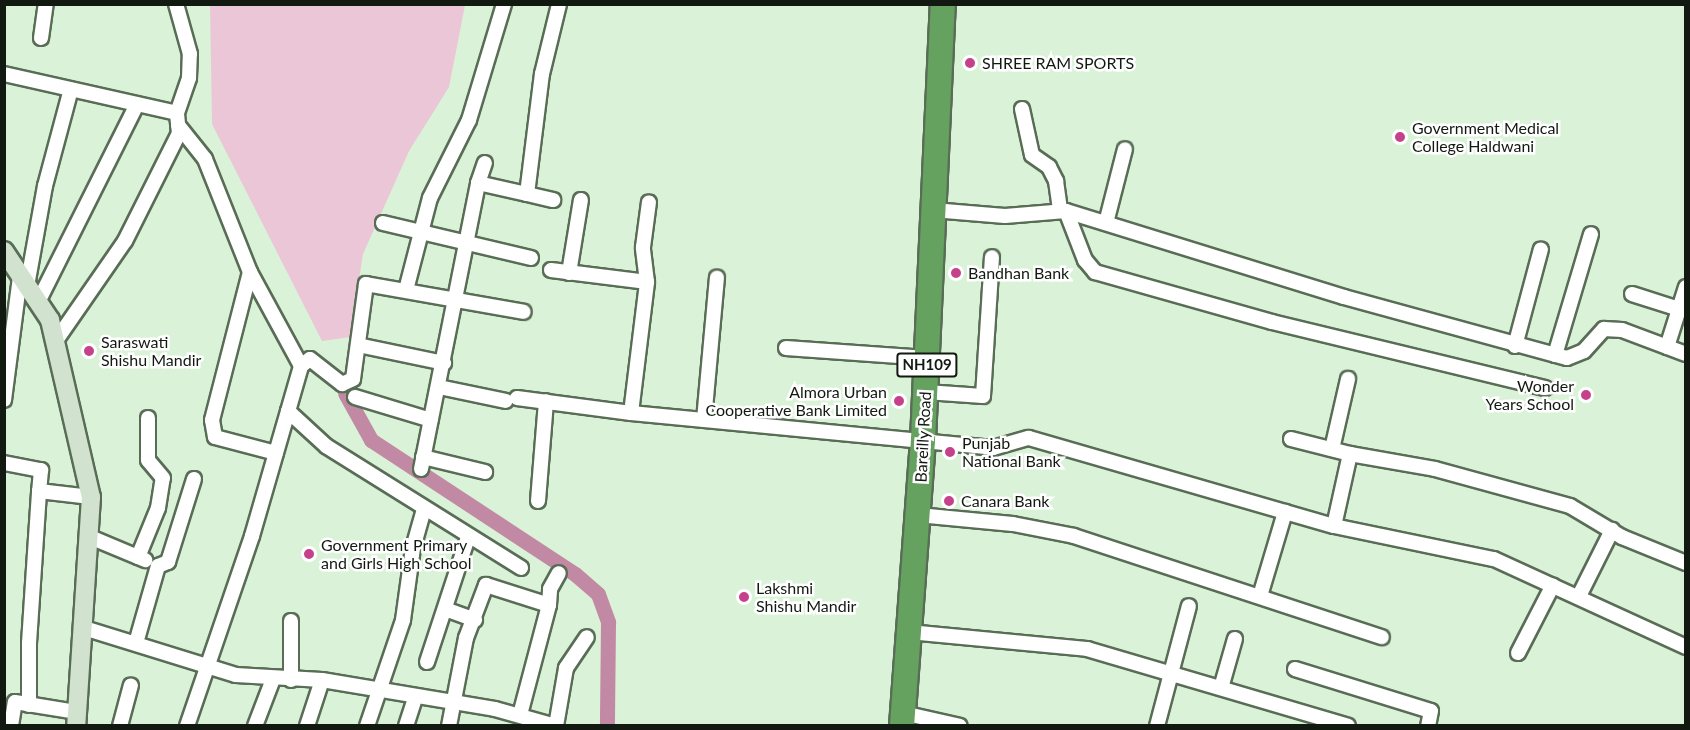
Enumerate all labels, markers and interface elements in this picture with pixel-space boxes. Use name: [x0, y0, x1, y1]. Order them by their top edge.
place label: SHREE RAM SPORTS: [982, 53, 1134, 73]
marker: SHREE RAM SPORTS: [963, 56, 977, 70]
place label: Government Medical College Haldwani: [1412, 118, 1559, 156]
marker: Government Medical College Haldwani: [1393, 130, 1407, 144]
place label: Bandhan Bank: [968, 263, 1069, 283]
marker: Bandhan Bank: [949, 266, 963, 280]
place label: Saraswati Shishu Mandir: [101, 332, 201, 370]
marker: Saraswati Shishu Mandir: [82, 344, 96, 358]
road number: NH109: [896, 353, 958, 377]
place label: Wonder Years School: [1485, 376, 1574, 414]
place label: Almora Urban Cooperative Bank Limited: [705, 382, 887, 420]
marker: Wonder Years School: [1579, 388, 1593, 402]
street label: Bareilly Road: [911, 391, 935, 483]
marker: Almora Urban Cooperative Bank Limited: [892, 394, 906, 408]
place label: Punjab National Bank: [962, 433, 1061, 471]
marker: Punjab National Bank: [943, 445, 957, 459]
place label: Canara Bank: [961, 491, 1049, 511]
marker: Canara Bank: [942, 494, 956, 508]
place label: Government Primary and Girls High School: [321, 535, 471, 573]
marker: Government Primary and Girls High School: [302, 547, 316, 561]
place label: Lakshmi Shishu Mandir: [756, 578, 856, 616]
marker: Lakshmi Shishu Mandir: [737, 590, 751, 604]

